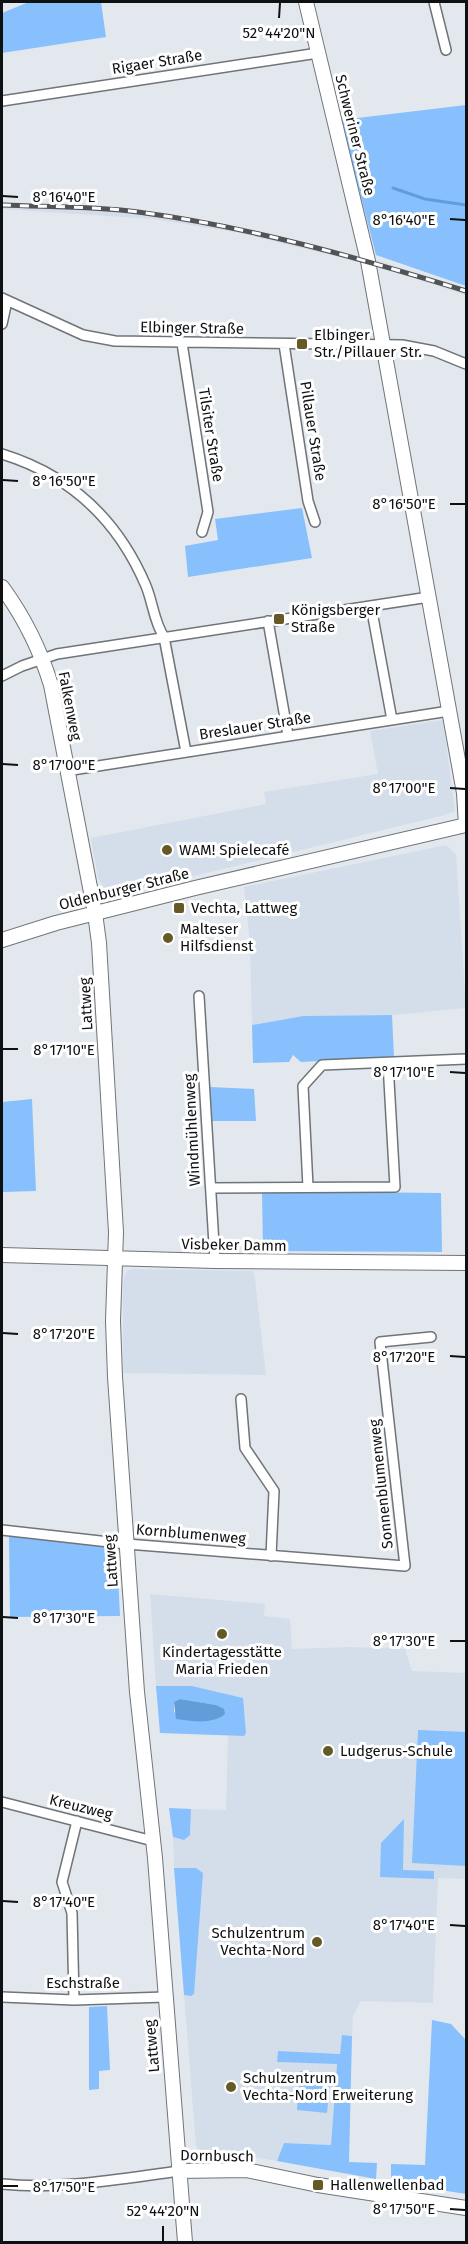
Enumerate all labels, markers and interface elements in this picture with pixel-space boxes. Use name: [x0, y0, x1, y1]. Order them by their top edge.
text: 52°44'20"N: [243, 24, 315, 42]
street label: Rigaer Straße: [111, 46, 203, 78]
street label: Schweriner Straße: [331, 73, 379, 197]
text: 8°16'40"E: [32, 188, 96, 206]
text: 8°16'40"E: [372, 211, 436, 229]
street label: Elbinger Straße: [140, 318, 244, 338]
place label: Elbinger Str./Pillauer Str.: [314, 326, 422, 361]
marker: Elbinger Str./Pillauer Str.: [295, 337, 309, 351]
street label: Pillauer Straße: [296, 380, 330, 482]
street label: Tilsiter Straße: [195, 387, 227, 483]
text: 8°16'50"E: [32, 472, 96, 490]
text: 8°16'50"E: [372, 495, 436, 513]
place label: Königsberger Straße: [291, 601, 380, 636]
marker: Königsberger Straße: [272, 612, 286, 626]
street label: Falkenweg: [54, 670, 86, 742]
street label: Breslauer Straße: [198, 708, 312, 744]
text: 8°17'00"E: [32, 756, 96, 774]
text: 8°17'00"E: [372, 779, 436, 797]
place label: WAM! Spielecafé: [179, 841, 289, 859]
marker: WAM! Spielecafé: [160, 843, 174, 857]
street label: Oldenburger Straße: [57, 864, 191, 914]
place label: Vechta, Lattweg: [191, 899, 297, 917]
marker: Vechta, Lattweg: [172, 901, 186, 915]
place label: Malteser Hilfsdienst: [180, 920, 254, 955]
marker: Malteser Hilfsdienst: [161, 931, 175, 945]
street label: Lattweg: [76, 977, 96, 1031]
text: 8°17'10"E: [33, 1041, 95, 1059]
text: 8°17'10"E: [373, 1063, 435, 1081]
street label: Windmühlenweg: [180, 1073, 204, 1187]
street label: Visbeker Damm: [181, 1235, 287, 1255]
text: 8°17'20"E: [33, 1325, 95, 1343]
text: 8°17'20"E: [373, 1348, 435, 1366]
street label: Sonnenblumenweg: [365, 1418, 397, 1550]
street label: Kornblumenweg: [135, 1520, 247, 1548]
street label: Lattweg: [100, 1534, 122, 1588]
text: 8°17'30"E: [33, 1609, 95, 1627]
marker: Kindertagesstätte Maria Frieden: [215, 1627, 229, 1641]
text: 8°17'30"E: [373, 1632, 435, 1650]
place label: Kindertagesstätte Maria Frieden: [162, 1643, 282, 1678]
place label: Ludgerus-Schule: [340, 1742, 453, 1760]
marker: Ludgerus-Schule: [321, 1744, 335, 1758]
street label: Kreuzweg: [48, 1790, 115, 1824]
text: 8°17'40"E: [33, 1893, 95, 1911]
text: 8°17'40"E: [373, 1916, 435, 1934]
place label: Schulzentrum Vechta-Nord: [211, 1924, 305, 1959]
marker: Schulzentrum Vechta-Nord: [310, 1935, 324, 1949]
street label: Eschstraße: [46, 1974, 120, 1992]
street label: Lattweg: [141, 2019, 163, 2073]
place label: Schulzentrum Vechta-Nord Erweiterung: [243, 2069, 413, 2104]
marker: Schulzentrum Vechta-Nord Erweiterung: [224, 2080, 238, 2094]
street label: Dornbusch: [180, 2146, 254, 2166]
place label: Hallenwellenbad: [330, 2176, 444, 2194]
text: 8°17'50"E: [33, 2178, 95, 2196]
marker: Hallenwellenbad: [311, 2178, 325, 2192]
text: 8°17'50"E: [373, 2200, 435, 2218]
text: 52°44'20"N: [127, 2202, 199, 2220]

